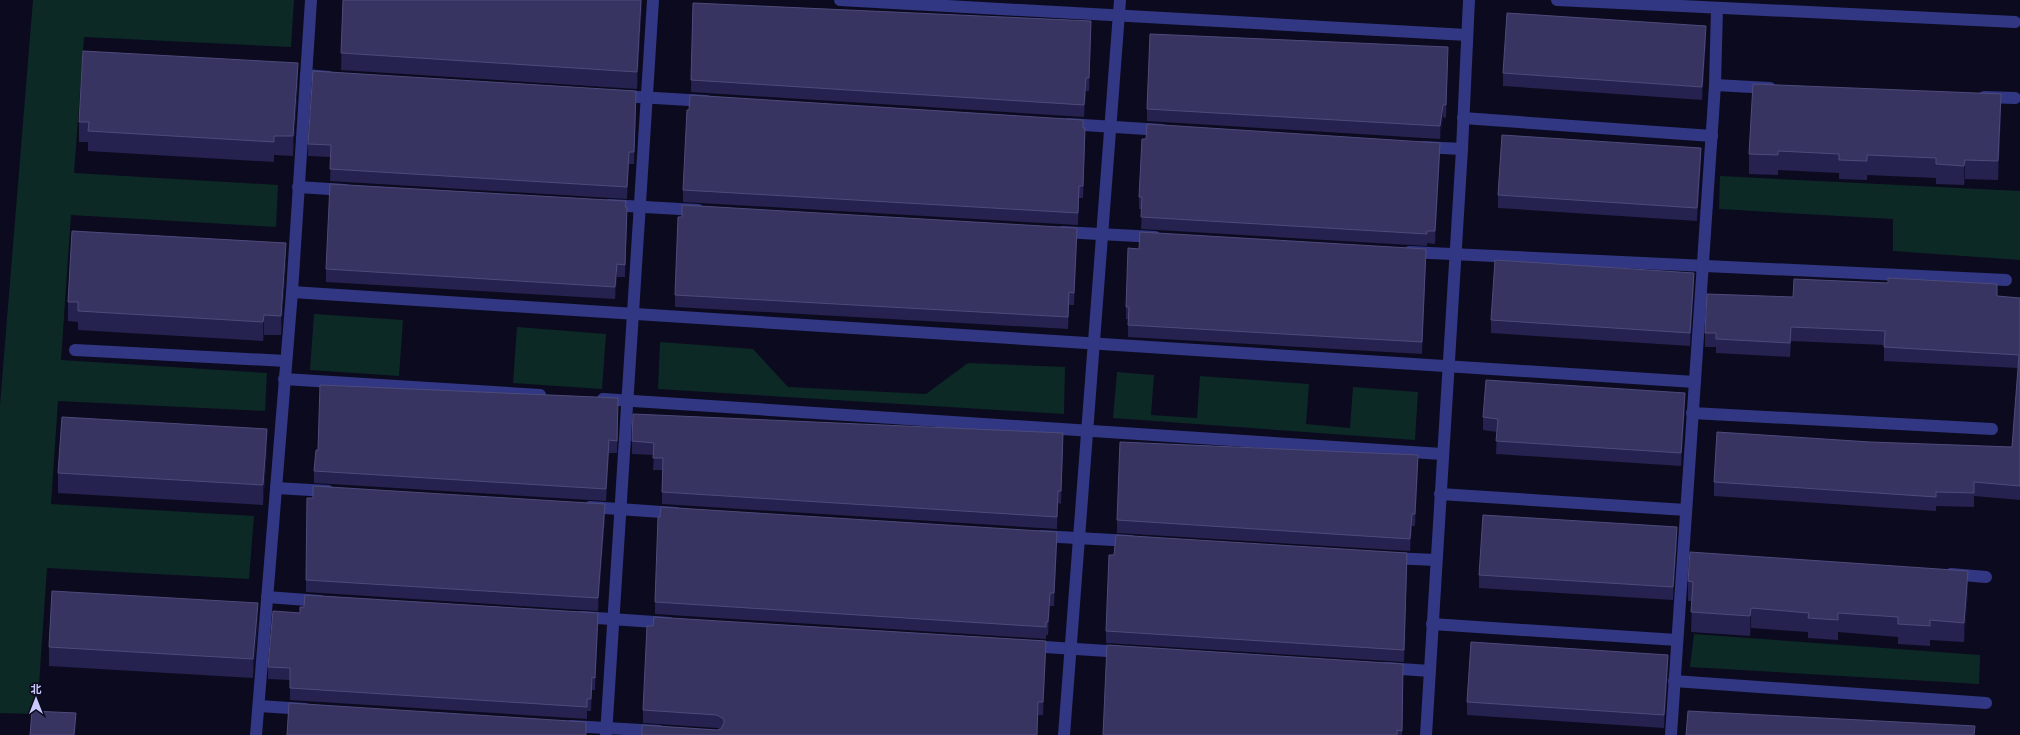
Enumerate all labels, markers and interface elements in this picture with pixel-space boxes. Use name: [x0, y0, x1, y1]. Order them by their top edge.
north arrow: [16, 679, 56, 719]
text: 北: [31, 683, 42, 695]

